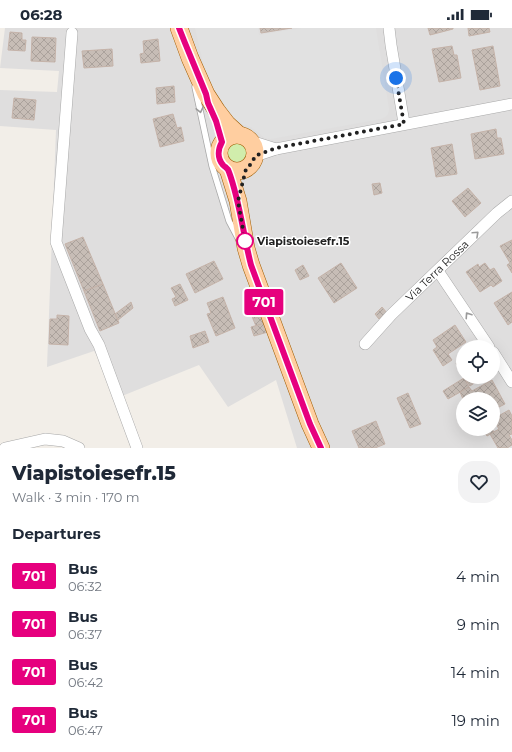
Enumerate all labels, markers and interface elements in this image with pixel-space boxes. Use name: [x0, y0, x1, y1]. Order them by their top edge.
text: 06:28: [20, 5, 62, 24]
your location: [386, 68, 406, 88]
one-way arrow: [195, 107, 203, 113]
one-way arrow: [471, 231, 479, 238]
marker: Viapistoiesefr.15: [236, 232, 254, 250]
place label: Viapistoiesefr.15: [256, 234, 350, 248]
street label: Via Terra Rossa: [403, 237, 472, 304]
line badge: 701: [241, 289, 287, 315]
text: 701: [252, 293, 276, 311]
one-way arrow: [465, 312, 472, 319]
map controls: [456, 340, 500, 436]
button: locate: [456, 340, 500, 384]
button: layers: [456, 392, 500, 436]
button: heart: [458, 461, 500, 503]
text: Viapistoiesefr.15: [12, 462, 176, 485]
text: Walk · 3 min · 170 m: [12, 489, 140, 505]
text: Departures: [12, 524, 101, 543]
text: Bus: [68, 559, 98, 578]
text: 701: [22, 567, 46, 585]
text: 4 min: [456, 567, 500, 586]
text: 06:32: [68, 578, 102, 594]
text: Bus: [68, 607, 98, 626]
text: 701: [22, 615, 46, 633]
text: 9 min: [457, 615, 500, 634]
text: 06:37: [68, 626, 102, 642]
text: Bus: [68, 655, 98, 674]
text: 701: [22, 663, 46, 681]
text: 14 min: [451, 663, 500, 682]
text: 06:42: [68, 674, 103, 690]
text: Bus: [68, 703, 98, 722]
text: 701: [22, 711, 46, 729]
text: 19 min: [451, 711, 500, 730]
text: 06:47: [68, 722, 103, 738]

